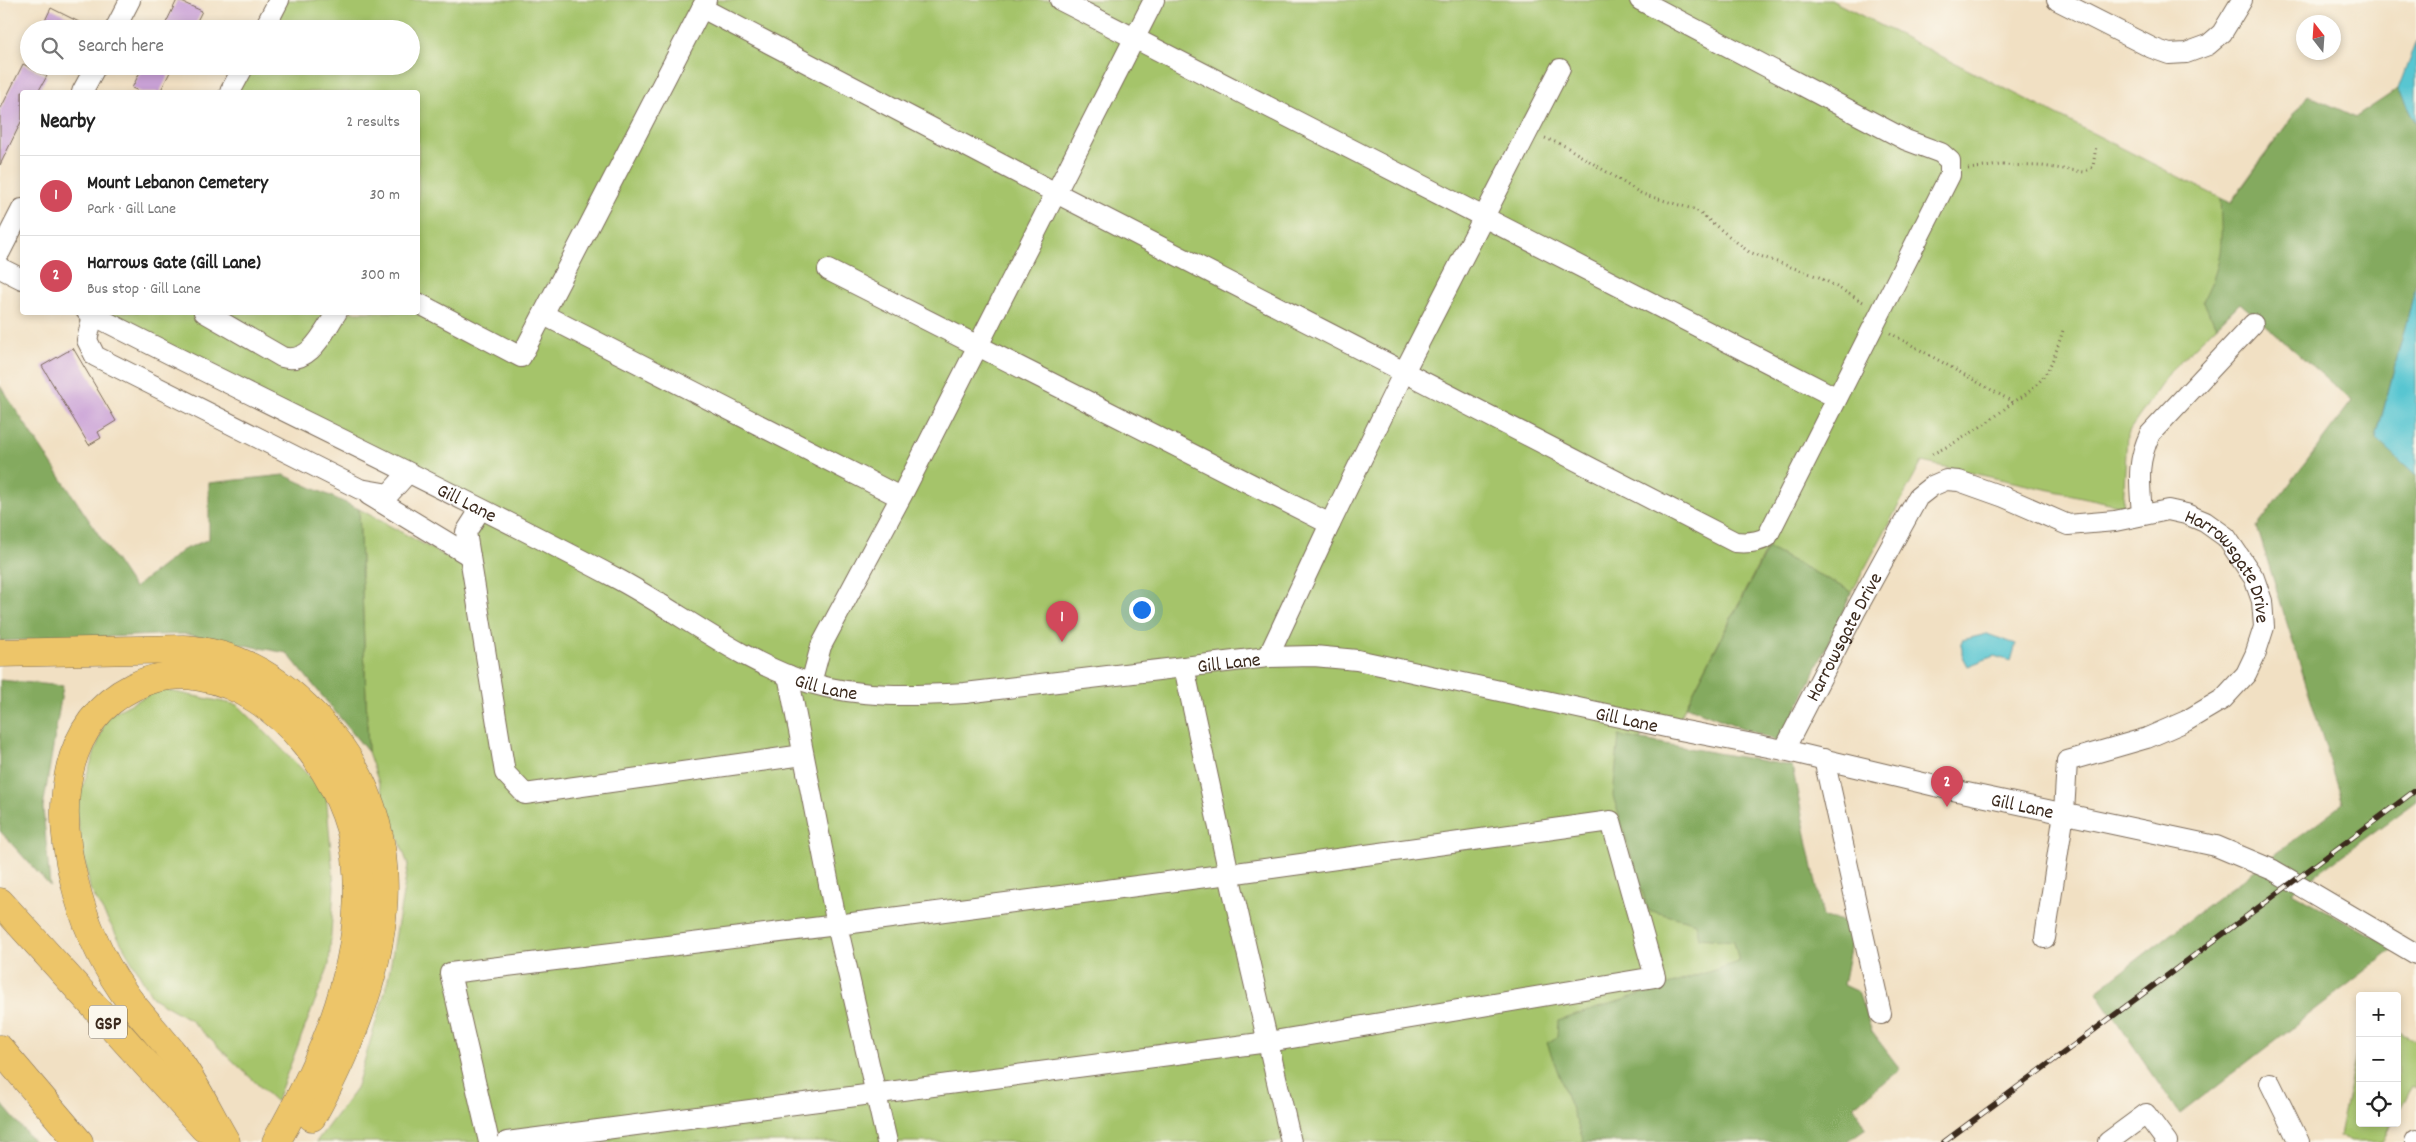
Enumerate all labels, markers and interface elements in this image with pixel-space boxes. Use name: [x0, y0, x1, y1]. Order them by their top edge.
north arrow: [2296, 15, 2341, 60]
search box: [20, 20, 420, 75]
icon: search: [38, 34, 66, 62]
text: Search here: [78, 34, 164, 61]
text: Nearby: [40, 108, 95, 138]
text: 2 results: [346, 111, 400, 134]
text: Mount Lebanon Cemetery: [87, 171, 268, 198]
text: 1: [54, 184, 58, 207]
text: 30 m: [370, 184, 400, 207]
text: Park · Gill Lane: [87, 198, 176, 221]
text: Harrows Gate (Gill Lane): [87, 251, 261, 278]
text: 2: [53, 264, 60, 287]
text: 300 m: [361, 264, 400, 287]
text: Bus stop · Gill Lane: [87, 278, 201, 301]
street label: Gill Lane: [431, 478, 501, 531]
street label: Harrowsgate Drive: [2180, 504, 2275, 624]
street label: Harrowsgate Drive: [1800, 568, 1891, 707]
your location: [1129, 597, 1155, 623]
pin: 1: [1046, 601, 1078, 642]
street label: Gill Lane: [1196, 647, 1262, 682]
street label: Gill Lane: [790, 668, 859, 709]
street label: Gill Lane: [1592, 701, 1661, 742]
pin: 2: [1931, 766, 1963, 807]
street label: Gill Lane: [1988, 787, 2056, 828]
map controls: [2356, 992, 2401, 1127]
button: +: [2356, 992, 2401, 1037]
road number: GSP: [89, 1006, 127, 1038]
button: −: [2356, 1037, 2401, 1082]
button: locate: [2356, 1082, 2401, 1127]

